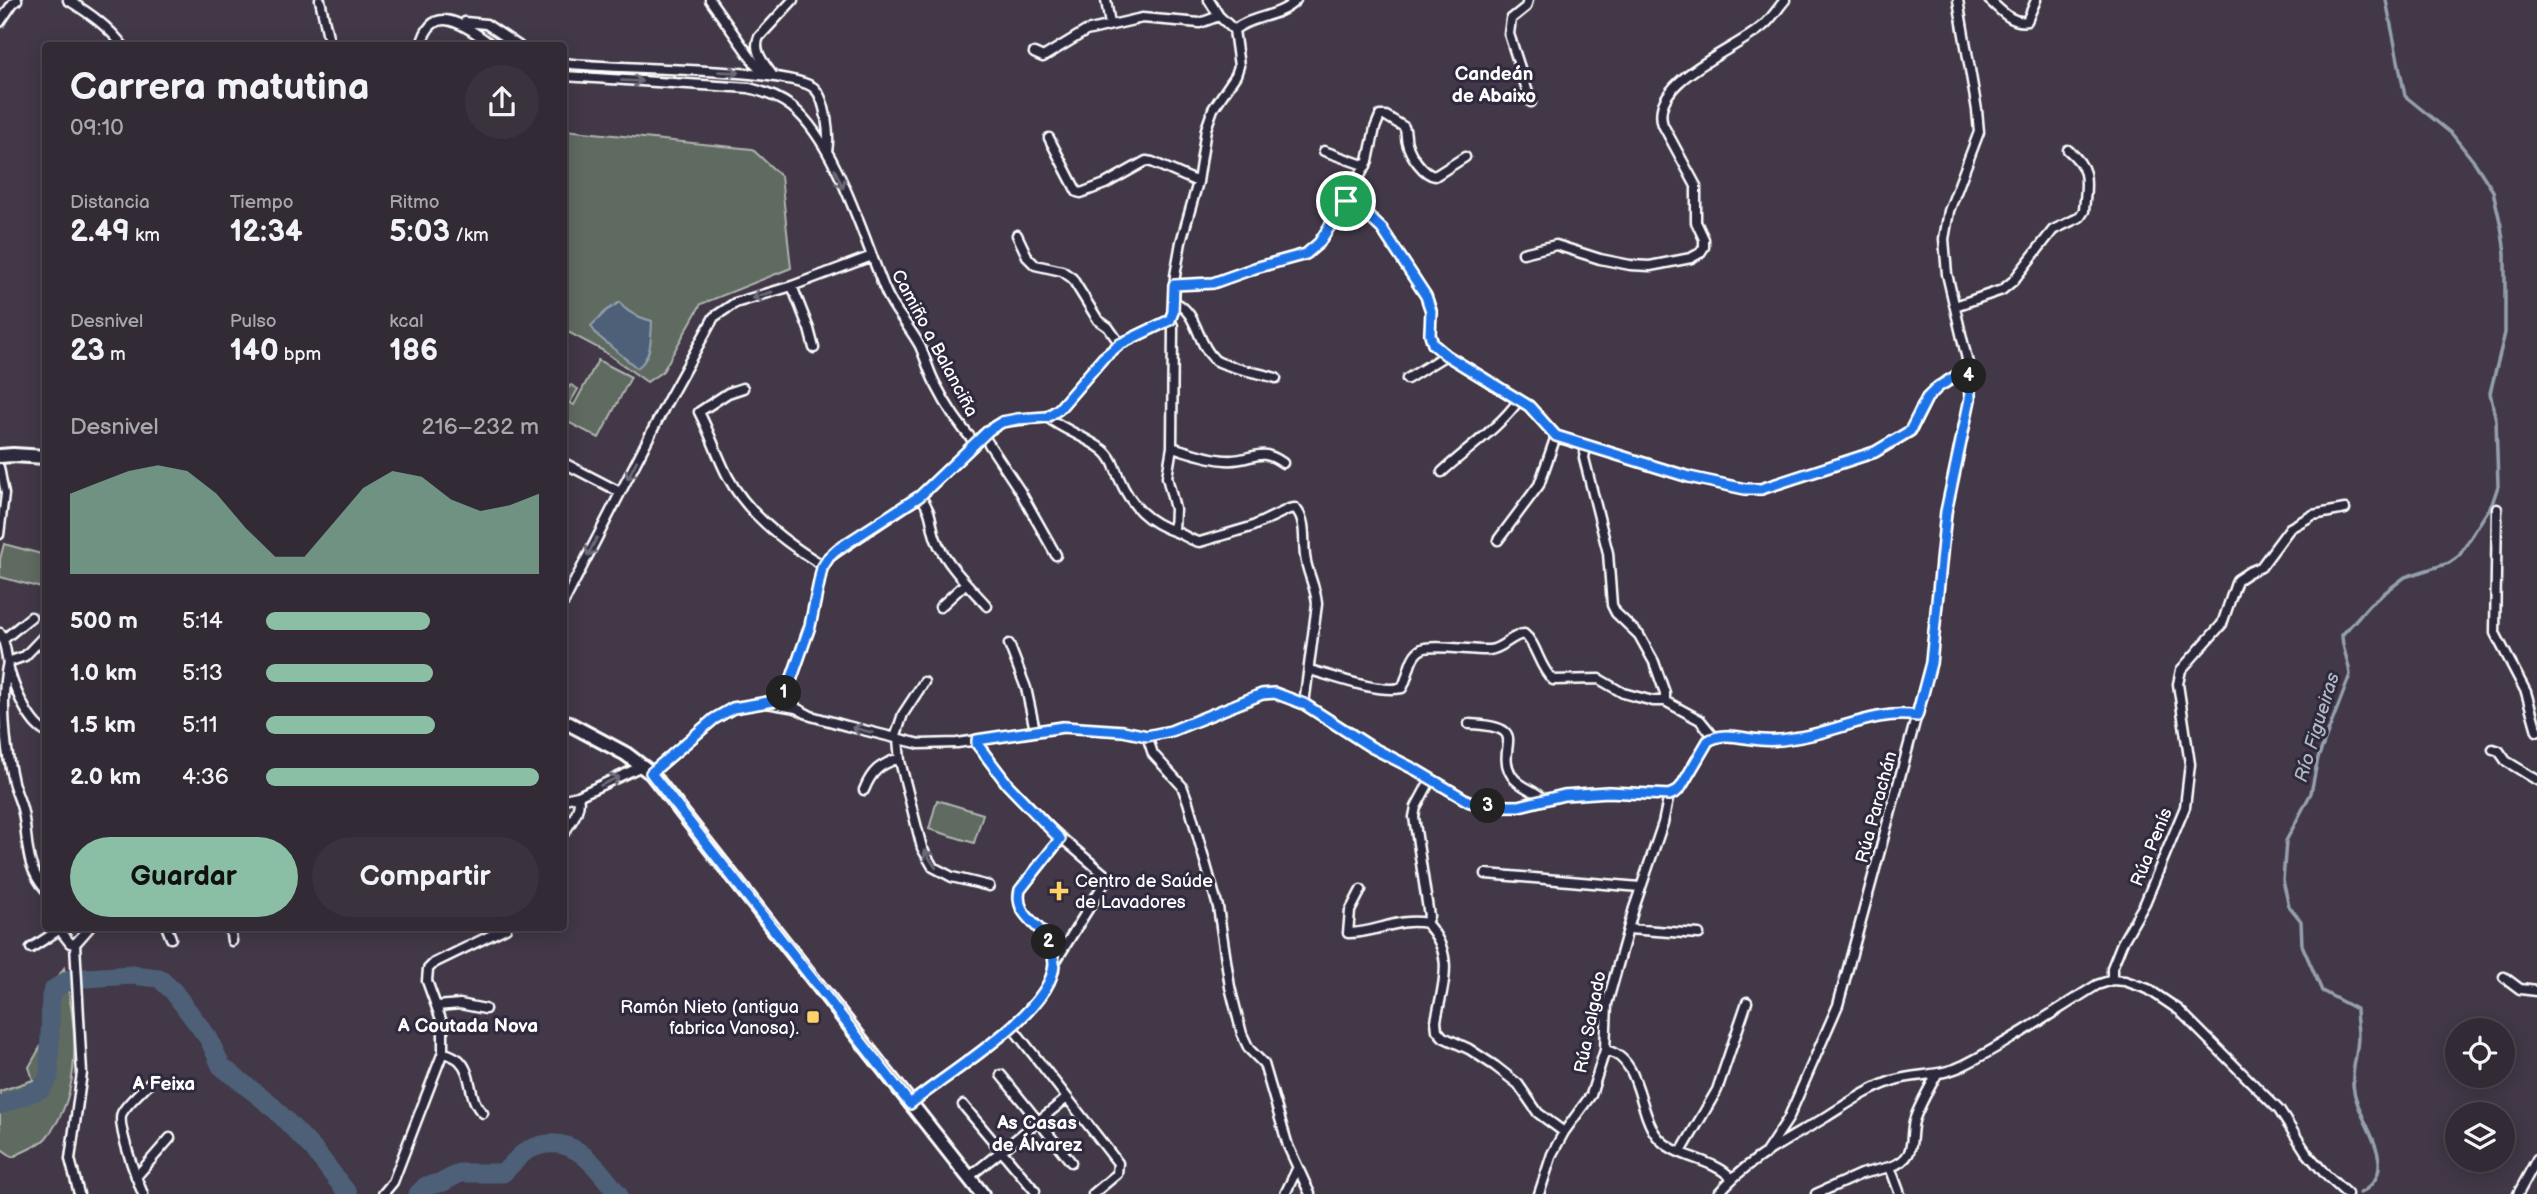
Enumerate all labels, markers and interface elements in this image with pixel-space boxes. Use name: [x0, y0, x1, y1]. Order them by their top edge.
district label: Candeán de Abaixo: [1452, 63, 1536, 108]
text: Carrera matutina: [70, 65, 370, 110]
button: share: [465, 65, 539, 139]
one-way arrow: [718, 66, 741, 79]
one-way arrow: [620, 75, 643, 88]
text: 09:10: [70, 114, 124, 142]
one-way arrow: [833, 167, 846, 189]
pin: [1316, 171, 1376, 231]
icon: arrive: [1327, 182, 1365, 220]
text: Distancia: [70, 191, 150, 214]
text: Tiempo: [230, 191, 294, 214]
text: Ritmo: [389, 191, 440, 214]
text: 2.49: [70, 214, 130, 250]
text: 12:34: [230, 214, 303, 250]
text: 5:03: [389, 214, 450, 250]
text: km: [130, 224, 160, 247]
text: /km: [450, 224, 489, 247]
street label: Camiño a Balanciña: [887, 266, 982, 420]
one-way arrow: [751, 289, 773, 302]
text: Desnivel: [70, 310, 143, 333]
text: Pulso: [230, 310, 277, 333]
text: kcal: [389, 310, 423, 333]
text: 23: [70, 333, 105, 369]
text: 140: [230, 333, 279, 369]
text: 186: [389, 333, 438, 369]
text: m: [105, 343, 126, 366]
text: bpm: [279, 343, 321, 366]
pin: 4: [1952, 358, 1986, 394]
text: 4: [1963, 364, 1974, 387]
text: Desnivel: [70, 413, 159, 441]
text: 216–232 m: [422, 413, 539, 441]
one-way arrow: [624, 459, 638, 480]
one-way arrow: [585, 536, 598, 557]
text: 500 m: [70, 607, 138, 635]
text: 5:14: [182, 607, 223, 635]
text: 1.0 km: [70, 659, 137, 687]
text: 5:13: [182, 659, 223, 687]
water label: Río Figueiras: [2290, 669, 2345, 785]
pin: 1: [766, 676, 802, 710]
text: 1: [780, 681, 788, 704]
text: 1.5 km: [70, 711, 136, 739]
text: 5:11: [182, 711, 218, 739]
one-way arrow: [851, 723, 873, 736]
street label: Rúa Parachán: [1851, 749, 1901, 865]
text: 2.0 km: [70, 763, 141, 791]
text: 4:36: [182, 763, 229, 791]
one-way arrow: [599, 774, 620, 787]
pin: 3: [1470, 788, 1506, 824]
text: 3: [1482, 794, 1493, 817]
street label: Rúa Penís: [2126, 805, 2177, 889]
button: Guardar: [70, 837, 298, 917]
button: Compartir: [312, 837, 539, 917]
one-way arrow: [922, 850, 937, 869]
place label: Centro de Saúde de Lavadores: [1075, 871, 1213, 913]
marker: Centro de Saúde de Lavadores: [1049, 881, 1069, 901]
pin: 2: [1032, 925, 1066, 960]
text: 2: [1043, 930, 1054, 953]
street label: Rúa Salgado: [1570, 969, 1611, 1075]
place label: Ramón Nieto (antigua fabrica Vanosa).: [620, 997, 799, 1039]
marker: Ramón Nieto (antigua fabrica Vanosa).: [805, 1009, 821, 1025]
district label: A Coutada Nova: [397, 1015, 538, 1038]
map controls: [2445, 1018, 2515, 1172]
button: locate: [2445, 1018, 2515, 1088]
district label: A Feixa: [132, 1073, 195, 1096]
button: layers: [2445, 1102, 2515, 1172]
district label: As Casas de Álvarez: [992, 1112, 1083, 1157]

